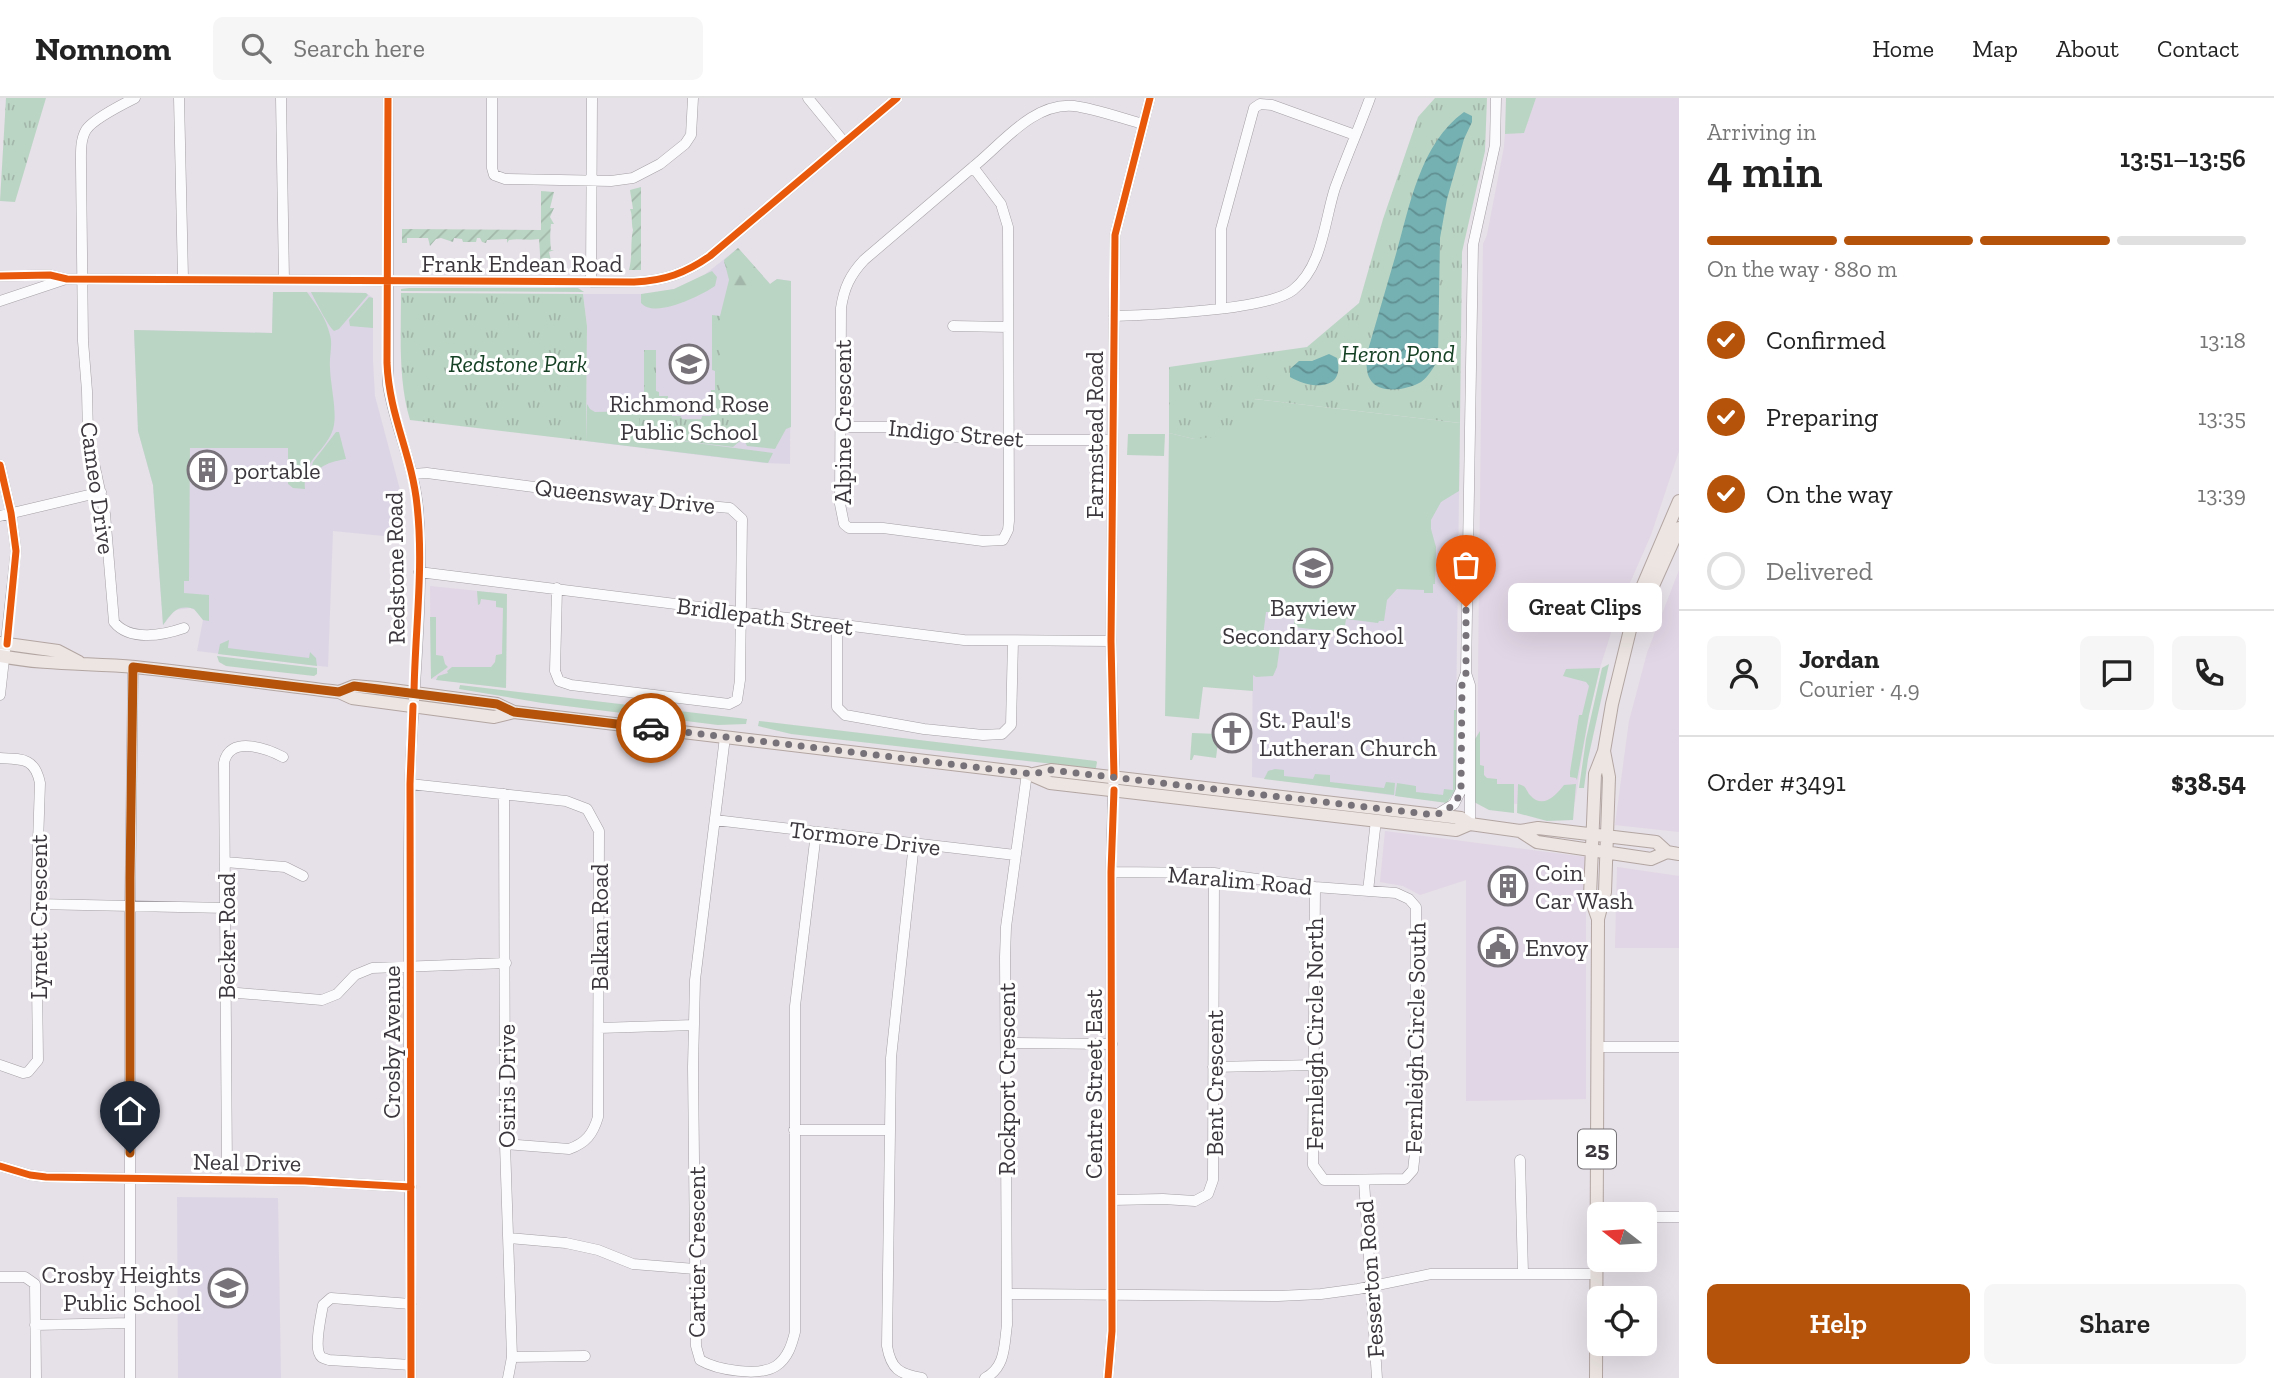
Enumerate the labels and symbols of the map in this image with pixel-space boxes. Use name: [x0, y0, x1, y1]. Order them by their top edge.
street label: Frank Endean Road: [421, 249, 623, 278]
park label: Heron Pond: [1341, 339, 1455, 368]
street label: Alpine Crescent: [828, 340, 857, 504]
school or university icon: Richmond Rose Public School: [668, 343, 710, 385]
park label: Redstone Park: [448, 349, 588, 378]
street label: Farmstead Road: [1080, 351, 1109, 519]
place label: Richmond Rose Public School: [609, 389, 769, 446]
street label: Indigo Street: [887, 413, 1025, 453]
street label: Cameo Drive: [74, 420, 122, 556]
building icon: portable: [186, 449, 228, 491]
place label: portable: [234, 456, 321, 485]
street label: Queensway Drive: [533, 472, 717, 520]
street label: Redstone Road: [379, 491, 411, 645]
pin: [1436, 535, 1496, 607]
school or university icon: Bayview Secondary School: [1292, 547, 1334, 589]
callout: Great Clips: [1508, 582, 1662, 632]
street label: Bridlepath Street: [675, 591, 855, 641]
place label: Bayview Secondary School: [1222, 593, 1404, 650]
courier: [616, 693, 686, 763]
place label: St. Paul's Lutheran Church: [1259, 705, 1437, 762]
church icon: St. Paul's Lutheran Church: [1211, 712, 1253, 754]
street label: Tormore Drive: [788, 814, 942, 862]
street label: Lynett Crescent: [24, 834, 53, 1000]
place label: Coin Car Wash: [1535, 858, 1634, 915]
street label: Maralim Road: [1166, 859, 1314, 901]
street label: Balkan Road: [585, 863, 614, 991]
building icon: Coin Car Wash: [1487, 865, 1529, 907]
street label: Becker Road: [212, 873, 241, 999]
street label: Fernleigh Circle North: [1300, 917, 1329, 1150]
street label: Fernleigh Circle South: [1398, 921, 1432, 1154]
public building icon: Envoy: [1477, 926, 1519, 968]
place label: Envoy: [1525, 933, 1589, 962]
street label: Crosby Avenue: [377, 965, 406, 1119]
street label: Rockport Crescent: [992, 983, 1021, 1175]
street label: Centre Street East: [1079, 989, 1108, 1179]
street label: Bent Crescent: [1200, 1010, 1229, 1156]
street label: Osiris Drive: [492, 1024, 521, 1148]
pin: [100, 1081, 160, 1153]
road number: 25: [1578, 1130, 1616, 1168]
street label: Neal Drive: [193, 1147, 301, 1177]
street label: Cartier Crescent: [682, 1166, 711, 1338]
street label: Fesserton Road: [1350, 1199, 1390, 1359]
north arrow: [1587, 1202, 1657, 1272]
place label: Crosby Heights Public School: [41, 1260, 201, 1317]
school or university icon: Crosby Heights Public School: [207, 1267, 249, 1309]

